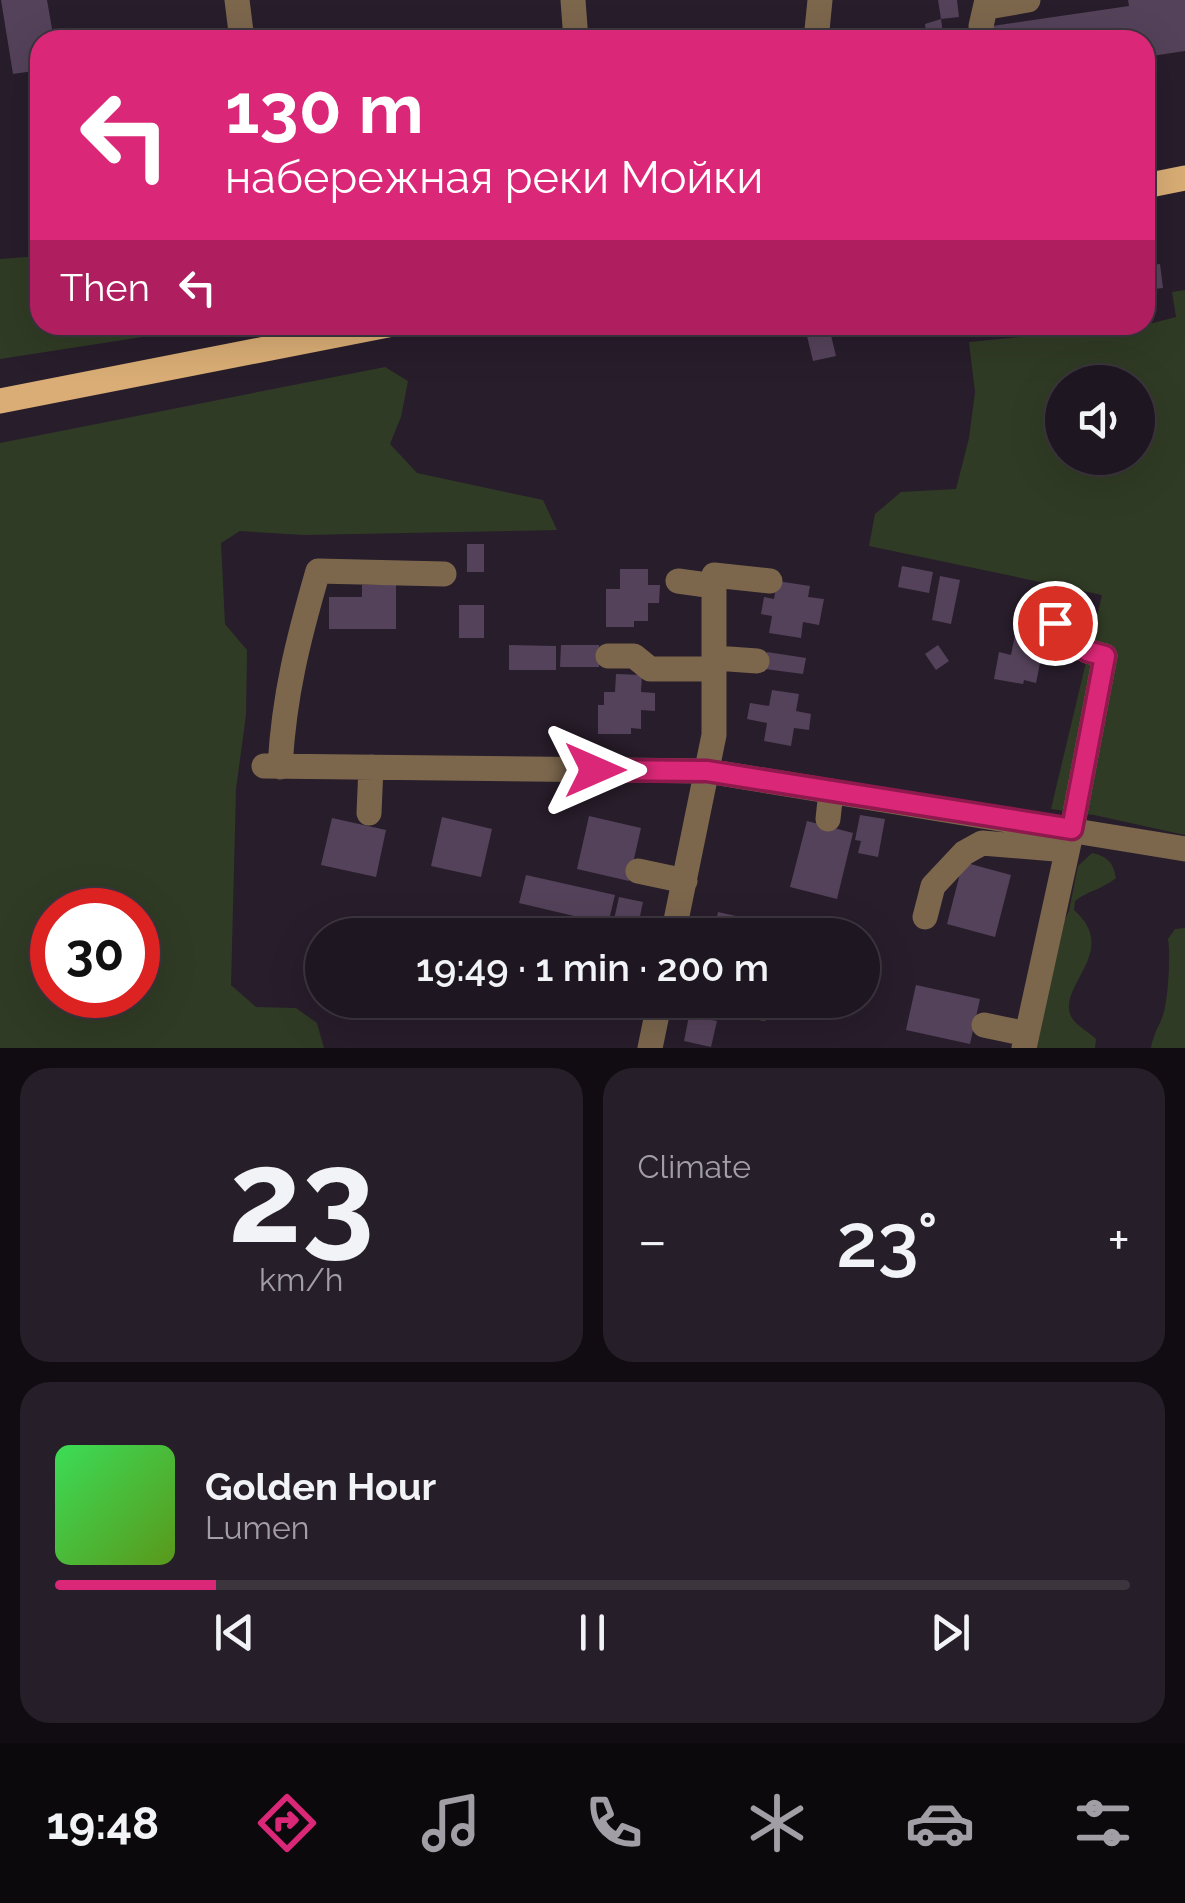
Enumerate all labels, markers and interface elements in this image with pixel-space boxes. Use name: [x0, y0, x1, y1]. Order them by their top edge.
text: 130 m: [225, 67, 424, 149]
icon: left: [60, 70, 190, 200]
text: набережная реки Мойки: [225, 151, 763, 204]
icon: left: [170, 260, 225, 315]
text: Then: [60, 265, 150, 310]
map controls: [1045, 365, 1155, 475]
button: sound: [1045, 365, 1155, 475]
pin: [1013, 581, 1098, 666]
icon: arrive: [1028, 596, 1083, 651]
position arrow: [543, 718, 647, 822]
speed limit sign: 30: [30, 888, 160, 1018]
text: 19:49 · 1 min · 200 m: [416, 945, 769, 990]
text: 23: [228, 1120, 374, 1272]
text: Climate: [638, 1148, 751, 1185]
text: 23°: [836, 1196, 938, 1285]
text: −: [638, 1208, 667, 1273]
text: +: [1107, 1208, 1130, 1273]
text: km/h: [259, 1261, 343, 1298]
text: Golden Hour: [205, 1464, 436, 1509]
text: Lumen: [205, 1509, 309, 1546]
icon: previous: [207, 1605, 262, 1660]
icon: pause: [565, 1605, 620, 1660]
icon: next: [923, 1605, 978, 1660]
icon: directions: [252, 1788, 322, 1858]
icon: music: [416, 1788, 486, 1858]
icon: phone: [579, 1788, 649, 1858]
icon: climate: [742, 1788, 812, 1858]
icon: car: [905, 1788, 975, 1858]
icon: filters: [1068, 1788, 1138, 1858]
text: 19:48: [47, 1797, 159, 1850]

